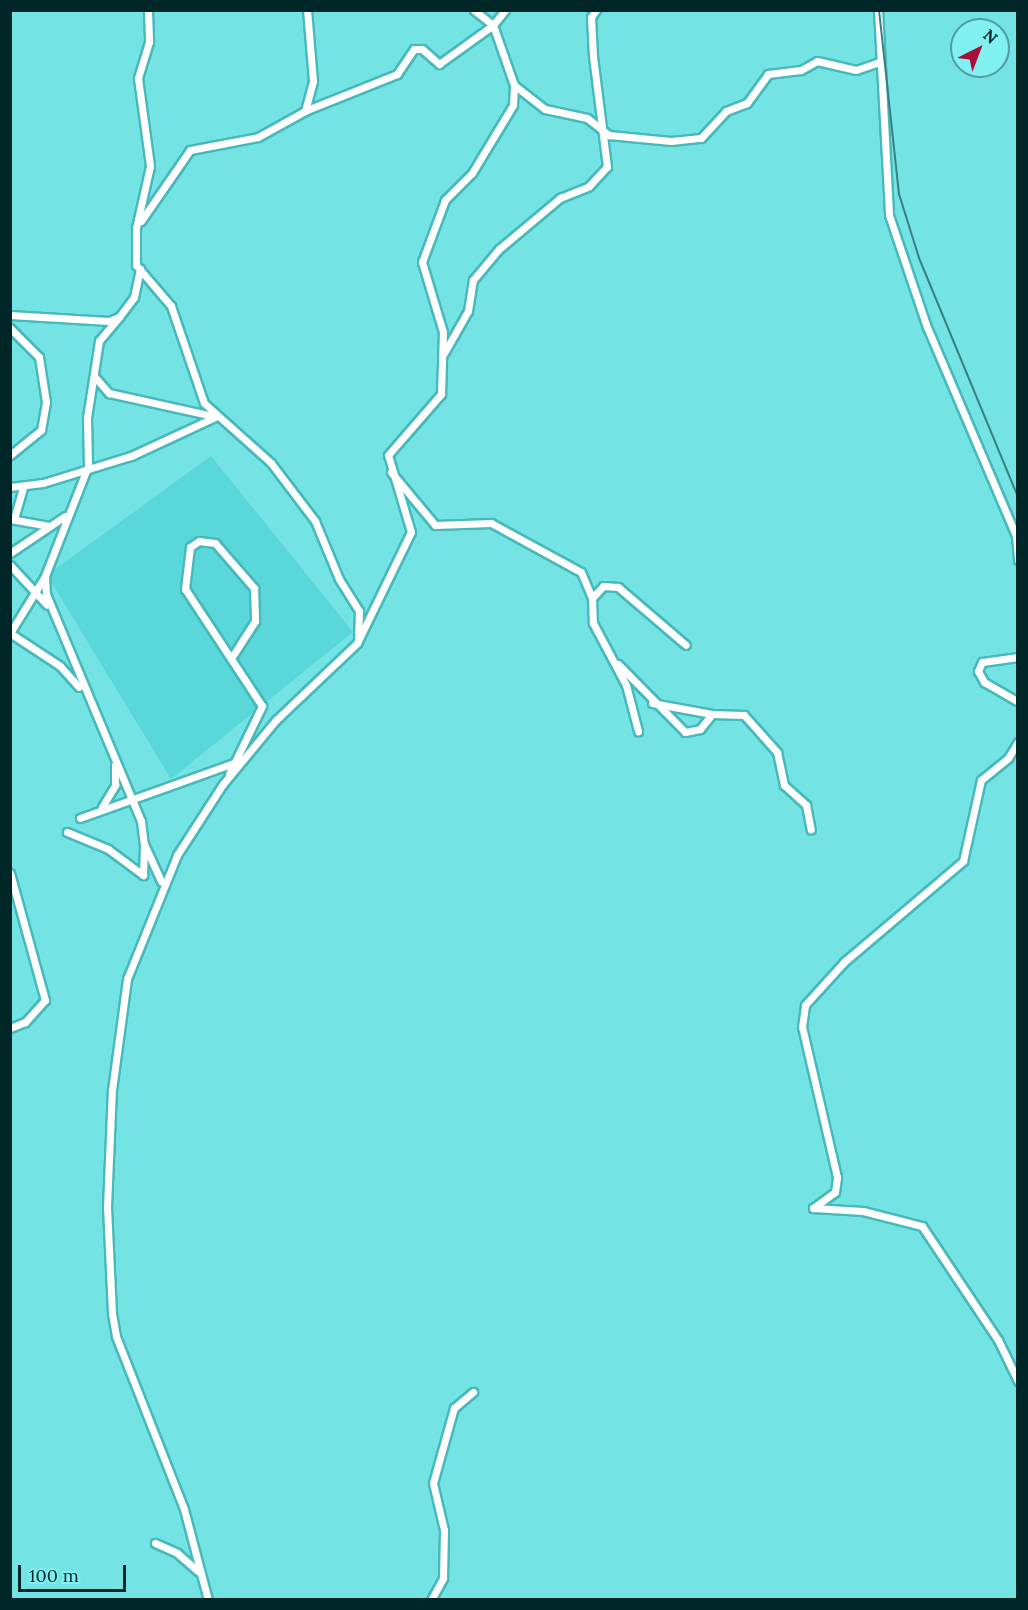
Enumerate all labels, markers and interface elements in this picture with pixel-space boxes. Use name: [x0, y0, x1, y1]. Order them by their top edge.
north arrow: [950, 18, 1010, 78]
text: N: [979, 25, 1002, 48]
scale bar: [21, 1553, 129, 1591]
text: 100 m: [29, 1564, 79, 1587]

